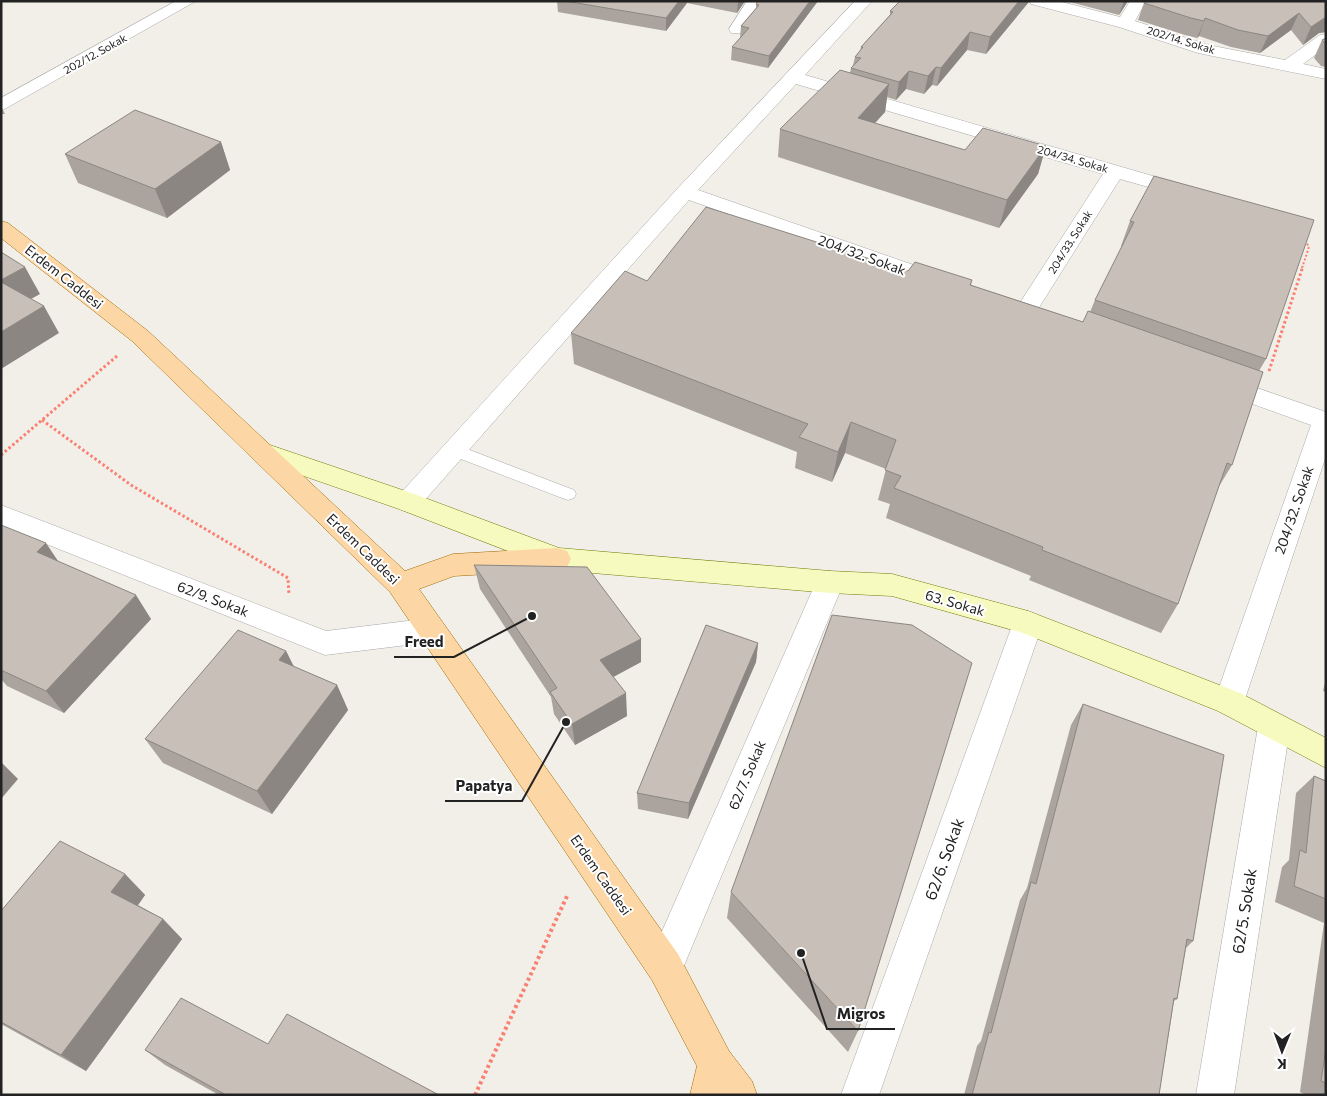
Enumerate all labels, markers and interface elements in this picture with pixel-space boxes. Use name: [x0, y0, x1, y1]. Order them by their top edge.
street label: 202/14. Sokak: [1145, 23, 1217, 56]
street label: 202/12. Sokak: [61, 31, 129, 76]
street label: 204/34. Sokak: [1036, 142, 1110, 175]
street label: 204/33. Sokak: [1045, 208, 1094, 276]
street label: 204/32. Sokak: [816, 231, 909, 278]
street label: Erdem Caddesi: [22, 241, 107, 312]
street label: 204/32. Sokak: [1270, 463, 1317, 556]
street label: Erdem Caddesi: [323, 510, 403, 588]
street label: 62/9. Sokak: [175, 577, 252, 620]
street label: 63. Sokak: [923, 586, 987, 619]
callout: Freed: [394, 627, 454, 657]
text: Freed: [404, 632, 444, 650]
street label: 62/7. Sokak: [724, 737, 769, 812]
callout: Papatya: [445, 771, 522, 801]
text: Papatya: [456, 776, 512, 794]
street label: 62/6. Sokak: [920, 815, 967, 903]
street label: Erdem Caddesi: [567, 831, 635, 918]
street label: 62/5. Sokak: [1227, 867, 1260, 955]
callout: Migros: [827, 999, 895, 1029]
text: Migros: [837, 1004, 885, 1022]
north arrow: [1257, 1026, 1307, 1076]
text: K: [1277, 1056, 1287, 1073]

